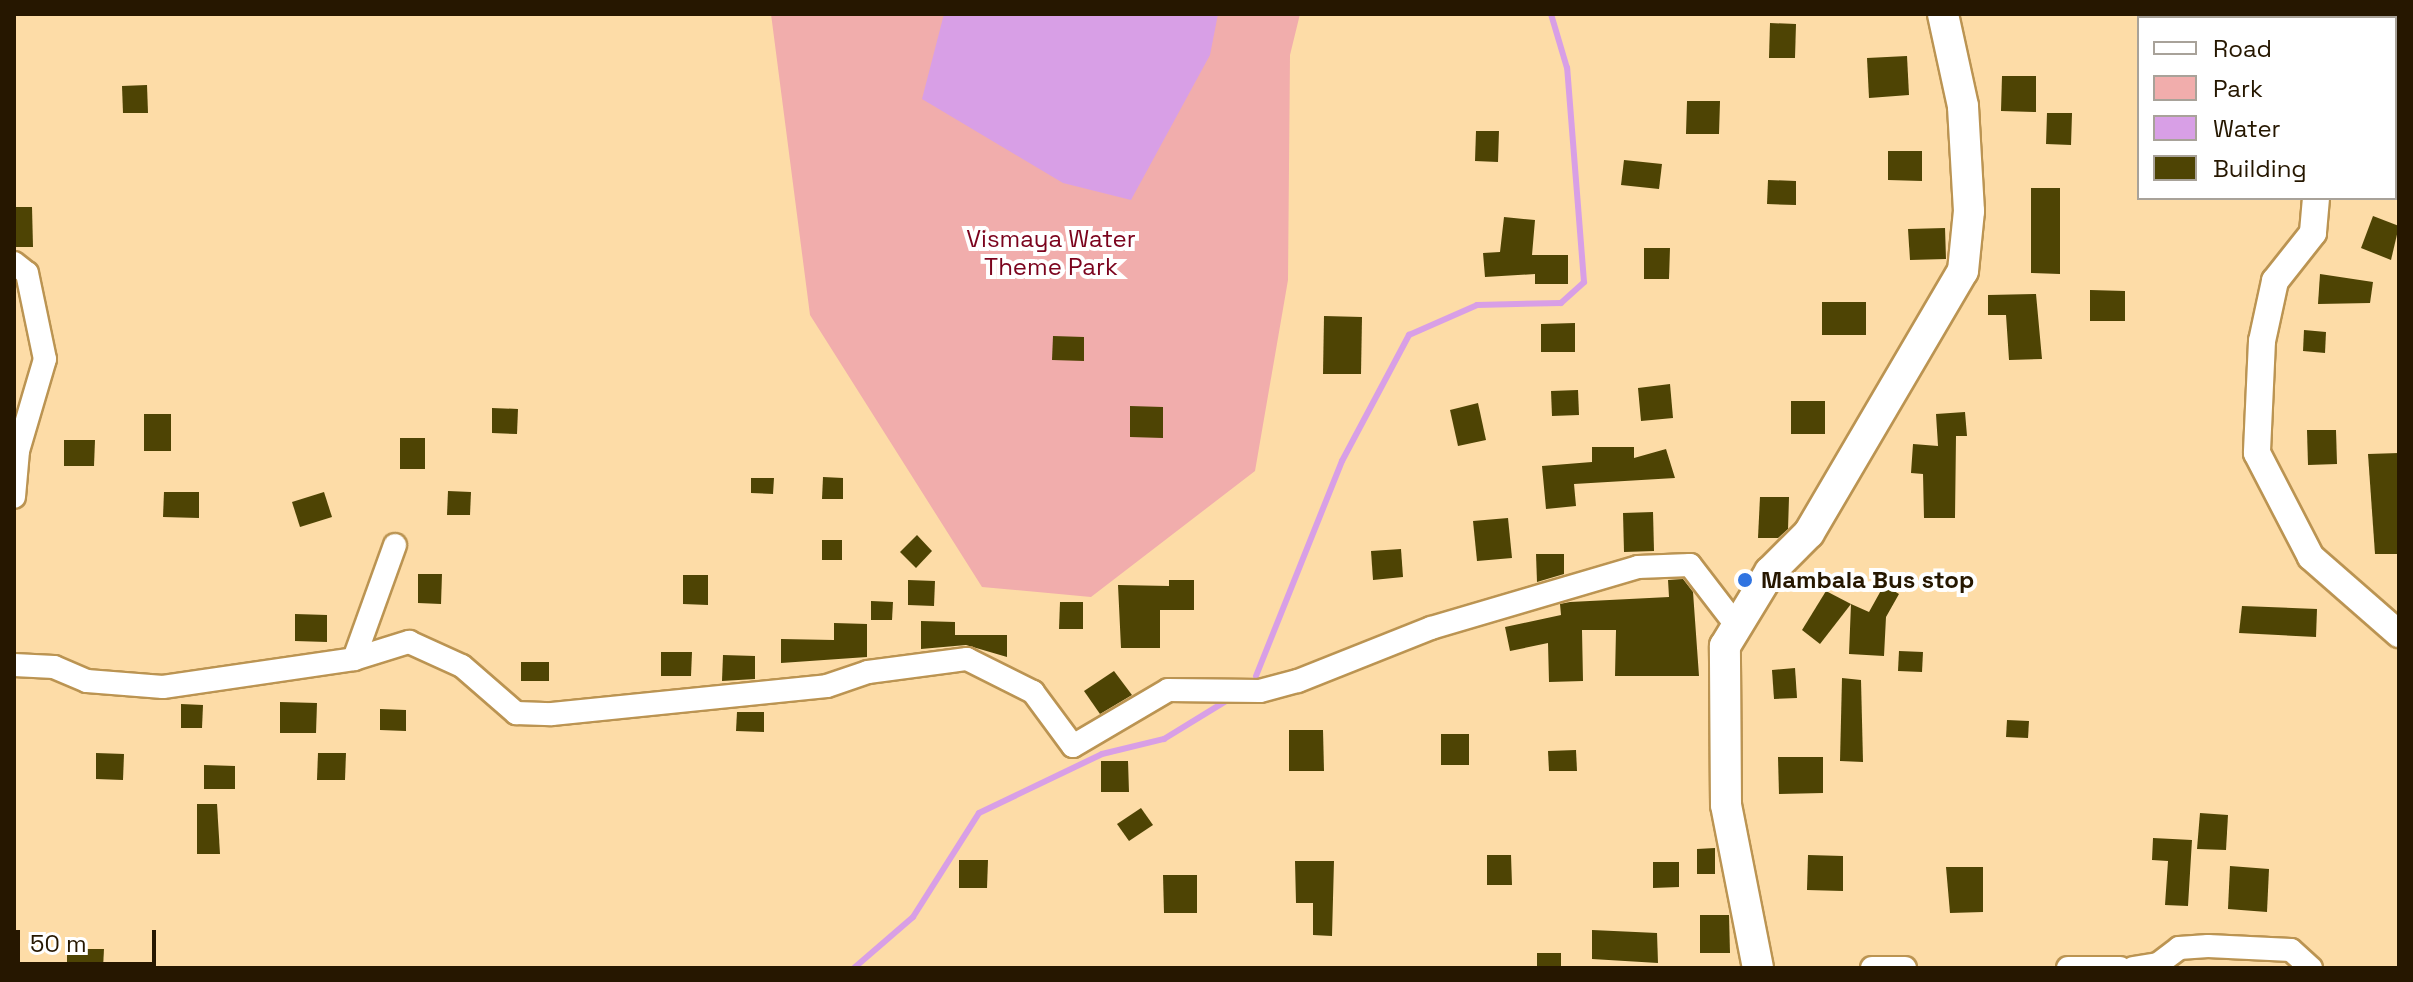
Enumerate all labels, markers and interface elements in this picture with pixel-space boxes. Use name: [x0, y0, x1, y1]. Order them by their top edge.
legend: [2137, 16, 2397, 200]
text: Road: [2213, 33, 2272, 64]
text: Park: [2213, 73, 2263, 104]
text: Water: [2213, 113, 2281, 144]
text: Building: [2213, 153, 2307, 184]
park label: Vismaya Water Theme Park: [966, 225, 1136, 281]
place label: Mambala Bus stop: [1761, 566, 1974, 594]
marker: Mambala Bus stop: [1736, 571, 1754, 589]
scale bar: [20, 914, 160, 964]
text: 50 m: [30, 928, 87, 959]

